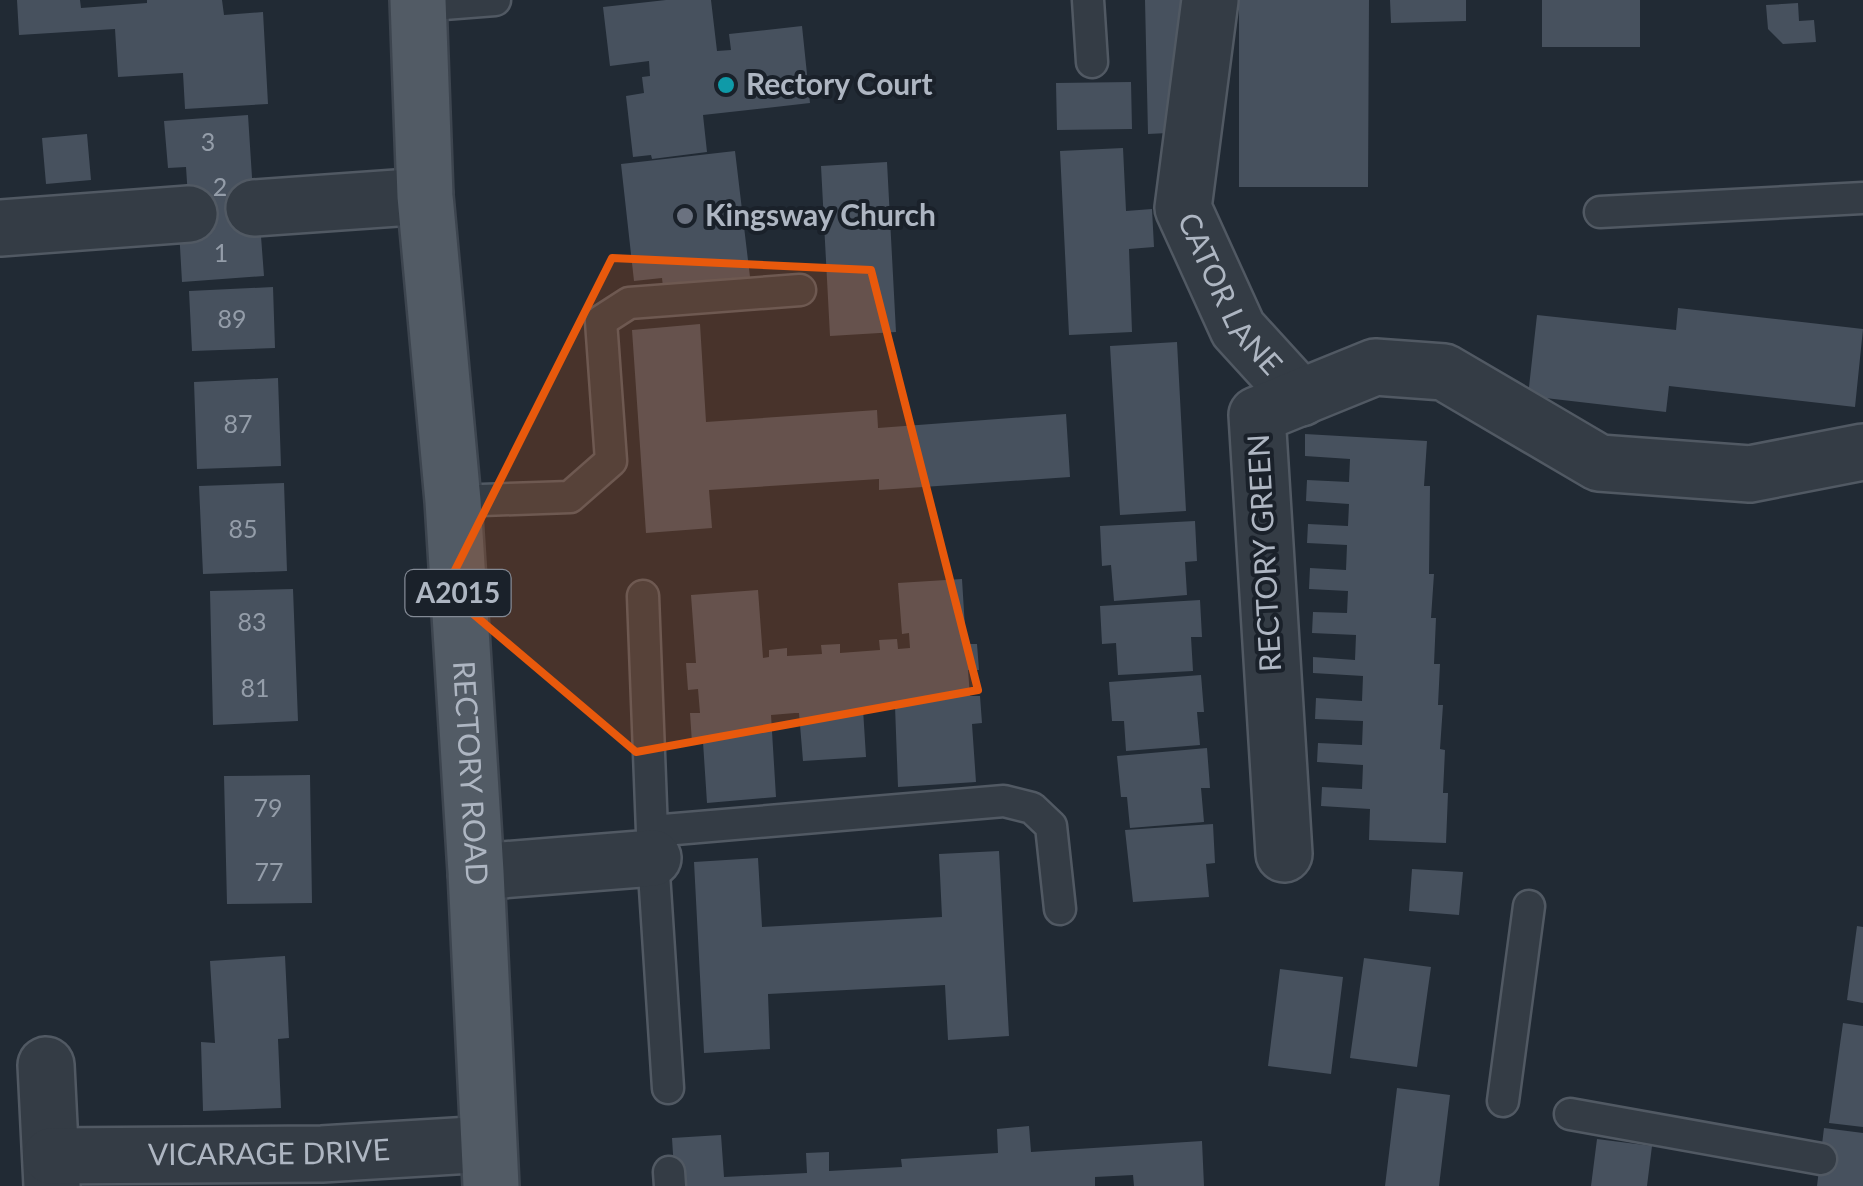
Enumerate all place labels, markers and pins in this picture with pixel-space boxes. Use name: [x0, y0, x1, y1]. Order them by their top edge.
place label: Rectory Court: [746, 65, 933, 101]
marker: Rectory Court: [715, 74, 737, 96]
place label: Kingsway Church: [705, 196, 936, 232]
marker: Kingsway Church: [674, 205, 696, 227]

